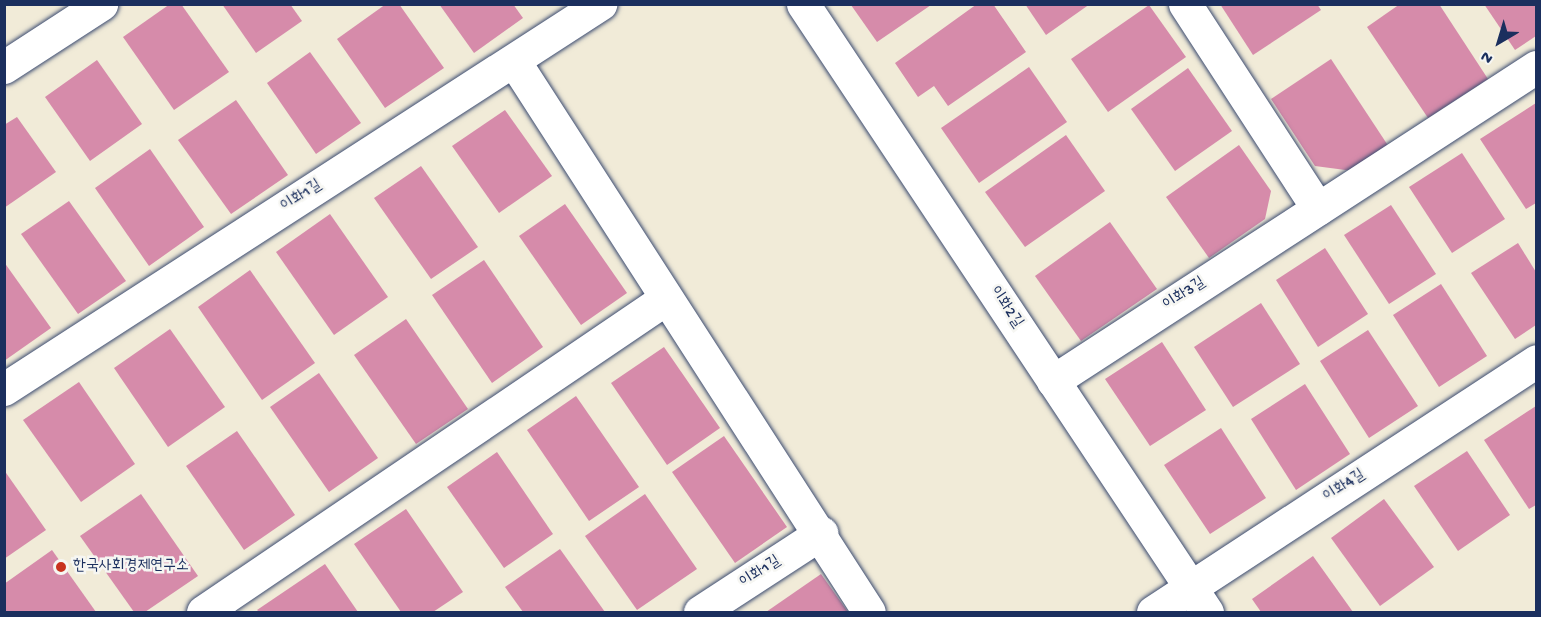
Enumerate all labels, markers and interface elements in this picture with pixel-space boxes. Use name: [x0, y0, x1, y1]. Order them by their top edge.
north arrow: [1469, 12, 1529, 72]
text: N: [1478, 46, 1498, 67]
street label: 이화1길: [278, 177, 326, 217]
street label: 이화3길: [1160, 274, 1210, 316]
street label: 이화2길: [984, 283, 1026, 333]
street label: 이화4길: [1320, 466, 1370, 508]
street label: 이화1길: [737, 553, 785, 593]
place label: 한국사회경제연구소: [73, 557, 189, 577]
marker: 한국사회경제연구소: [54, 560, 68, 574]

